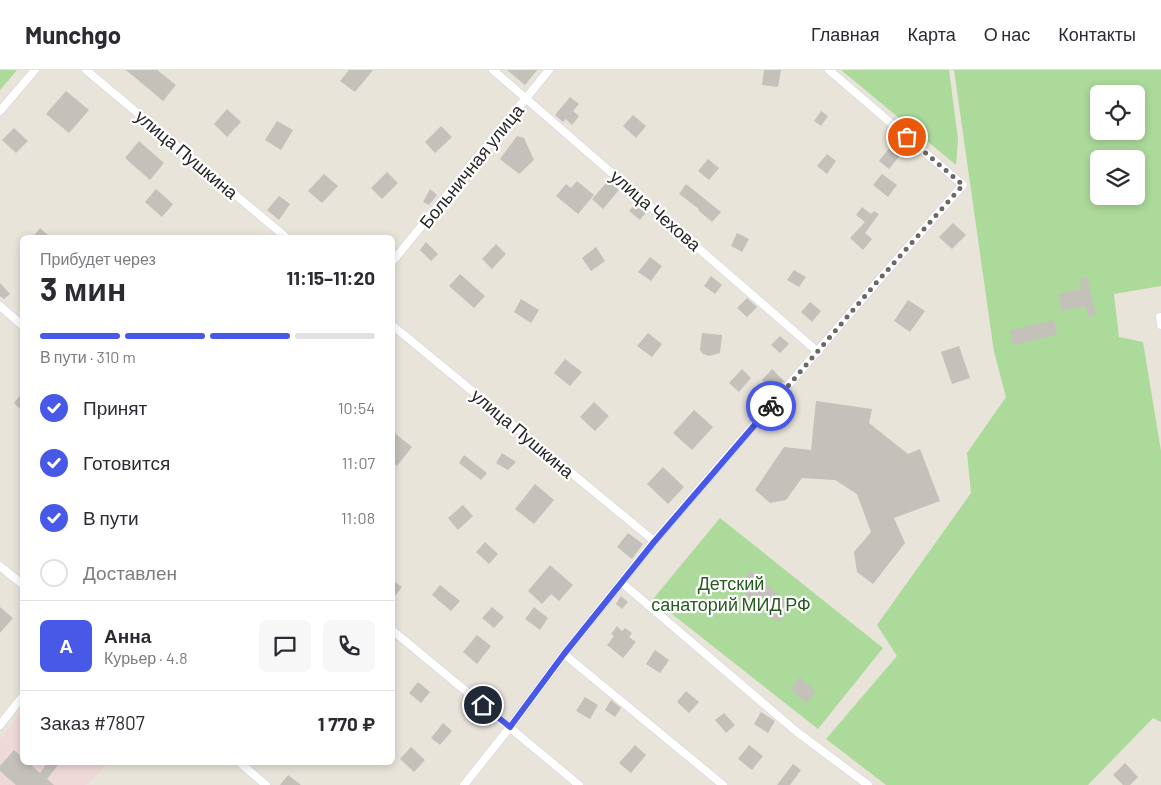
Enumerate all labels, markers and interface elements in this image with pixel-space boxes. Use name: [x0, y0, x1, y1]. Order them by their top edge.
text: Munchgo: [25, 20, 121, 49]
text: Главная: [811, 23, 880, 45]
text: Карта: [908, 23, 956, 45]
text: О нас: [984, 23, 1030, 45]
text: Контакты: [1058, 23, 1136, 45]
map controls: [1090, 85, 1145, 205]
button: locate: [1090, 85, 1145, 140]
street label: Больничная улица: [414, 99, 528, 233]
street label: улица Пушкина: [131, 105, 244, 204]
pin: [886, 116, 928, 158]
icon: bag: [893, 123, 921, 151]
button: layers: [1090, 150, 1145, 205]
street label: улица Чехова: [606, 165, 707, 256]
text: Прибудет через: [40, 249, 156, 268]
text: 11:15–11:20: [287, 266, 375, 289]
text: 3 мин: [40, 269, 126, 307]
text: В пути · 310 m: [40, 347, 136, 366]
courier: [746, 381, 796, 431]
street label: улица Пушкина: [467, 384, 580, 483]
icon: bike: [757, 392, 785, 420]
icon: check: [40, 394, 68, 422]
text: Принят: [83, 396, 147, 419]
text: 10:54: [338, 398, 375, 417]
icon: check: [40, 449, 68, 477]
text: Готовится: [83, 451, 170, 474]
text: 11:07: [342, 453, 375, 472]
icon: check: [40, 504, 68, 532]
text: В пути: [83, 506, 139, 529]
text: 11:08: [341, 508, 375, 527]
text: Доставлен: [83, 561, 177, 584]
park label: Детский санаторий МИД РФ: [651, 572, 811, 615]
button: chat: [259, 620, 311, 672]
button: phone: [323, 620, 375, 672]
text: Анна: [104, 624, 151, 647]
text: А: [59, 634, 73, 657]
text: Курьер · 4.8: [104, 648, 188, 667]
pin: [462, 684, 504, 726]
icon: home: [469, 691, 497, 719]
text: Заказ #7807: [40, 711, 145, 734]
text: 1 770 ₽: [318, 712, 375, 735]

